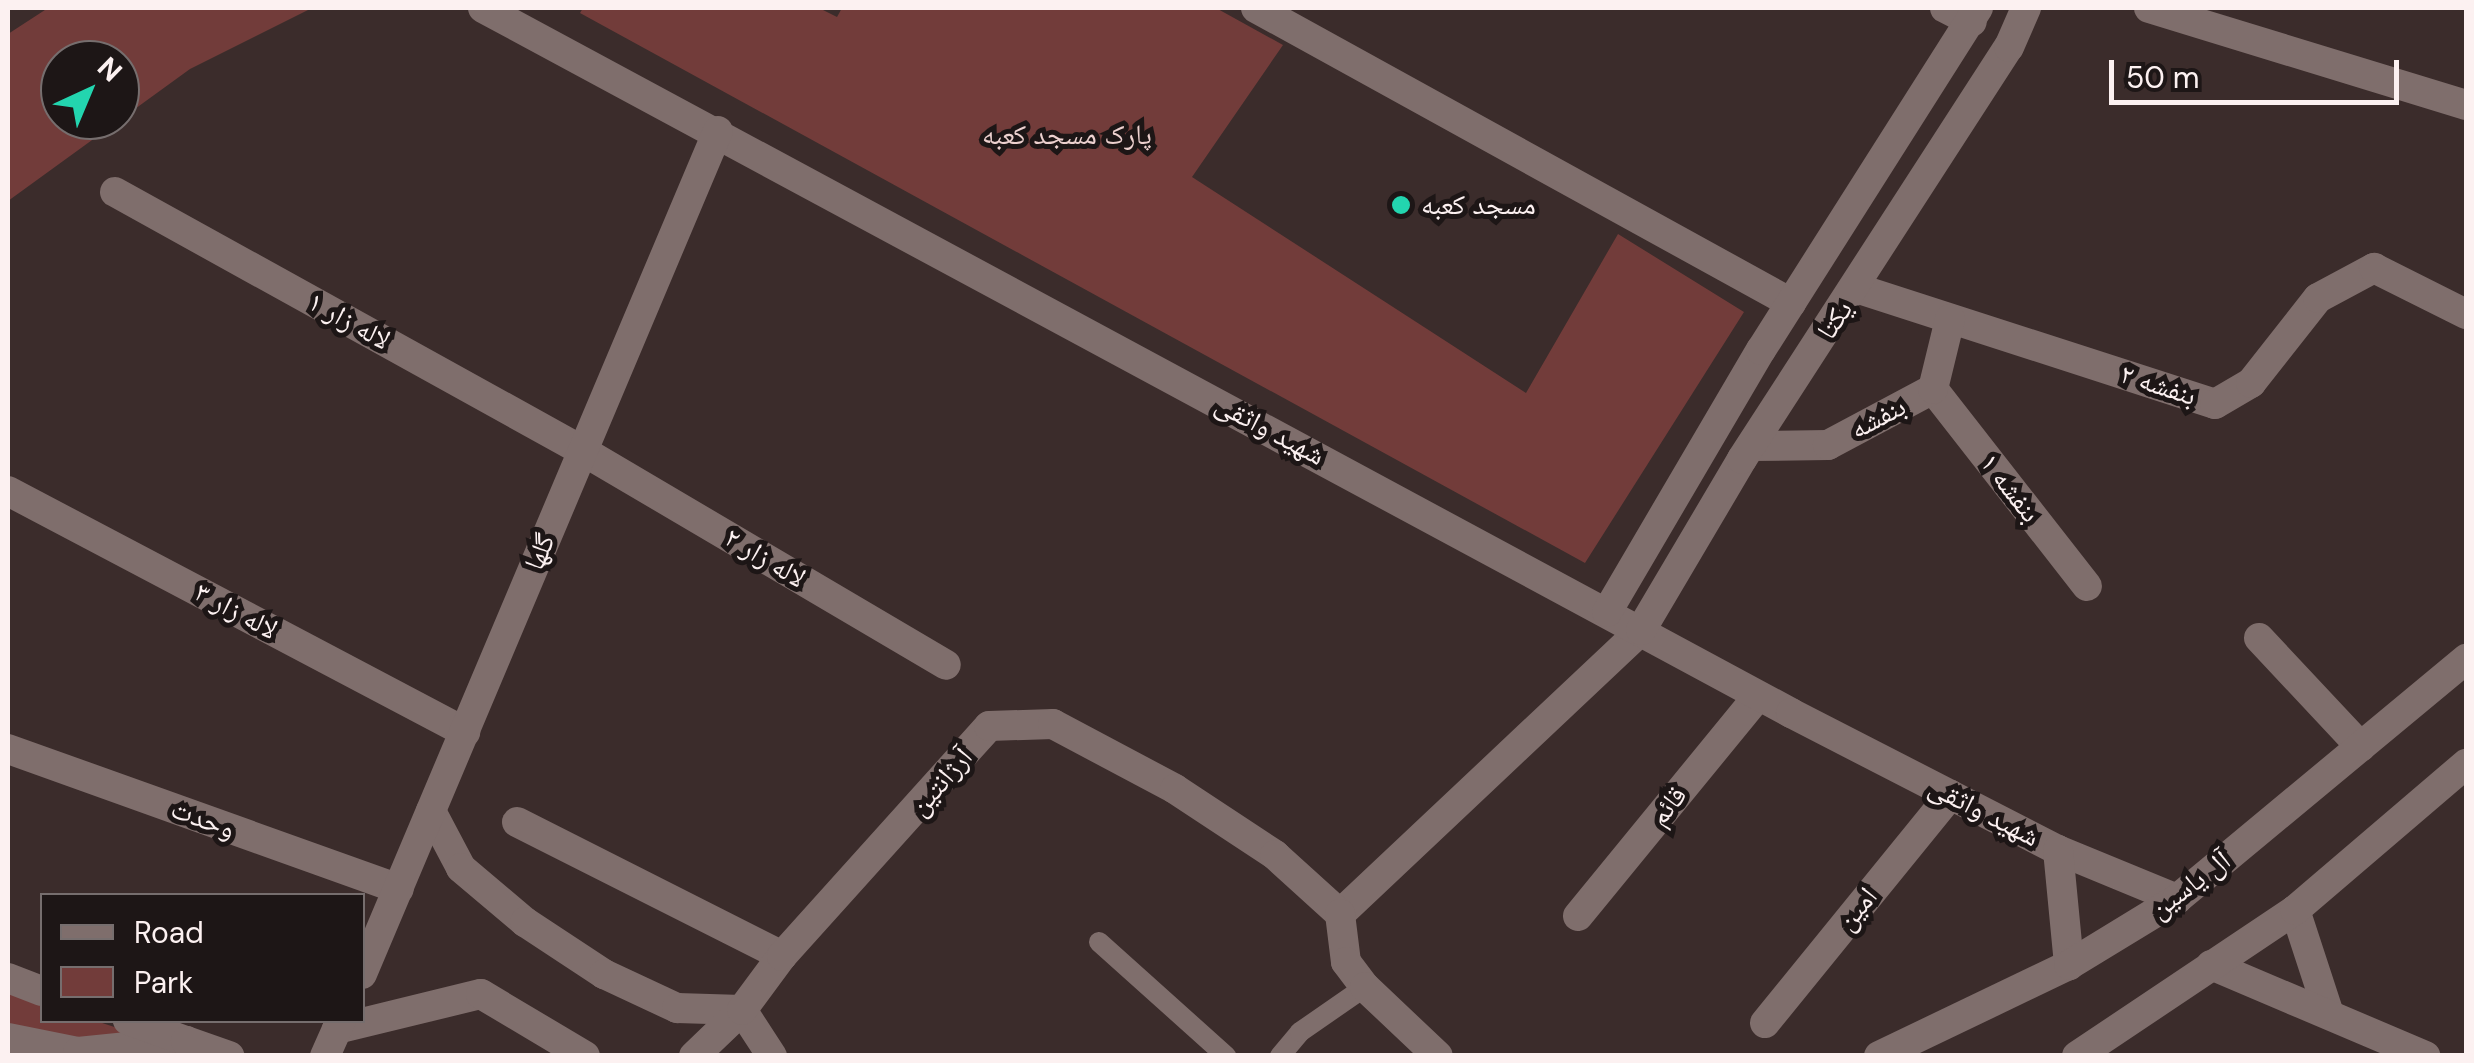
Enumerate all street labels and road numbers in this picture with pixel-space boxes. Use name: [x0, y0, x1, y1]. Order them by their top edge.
street label: لاله زار ۱: [302, 285, 396, 357]
street label: یکتا: [1810, 294, 1860, 346]
street label: بنفشه ۲: [2116, 357, 2200, 413]
street label: شهید واثقی: [1209, 387, 1331, 473]
street label: بنفشه: [1845, 390, 1911, 446]
street label: بنفشه ۱: [1973, 447, 2047, 529]
street label: لاله زار ۲: [718, 521, 812, 595]
street label: گلها: [517, 529, 563, 575]
street label: لاله زار ۳: [189, 575, 283, 647]
street label: آرژانتین: [902, 741, 980, 823]
street label: شهید واثقی: [1923, 770, 2045, 854]
street label: قائم: [1642, 779, 1694, 833]
street label: وحدت: [166, 792, 240, 846]
street label: آل یاسین: [2143, 844, 2237, 926]
street label: امین: [1830, 881, 1884, 937]

